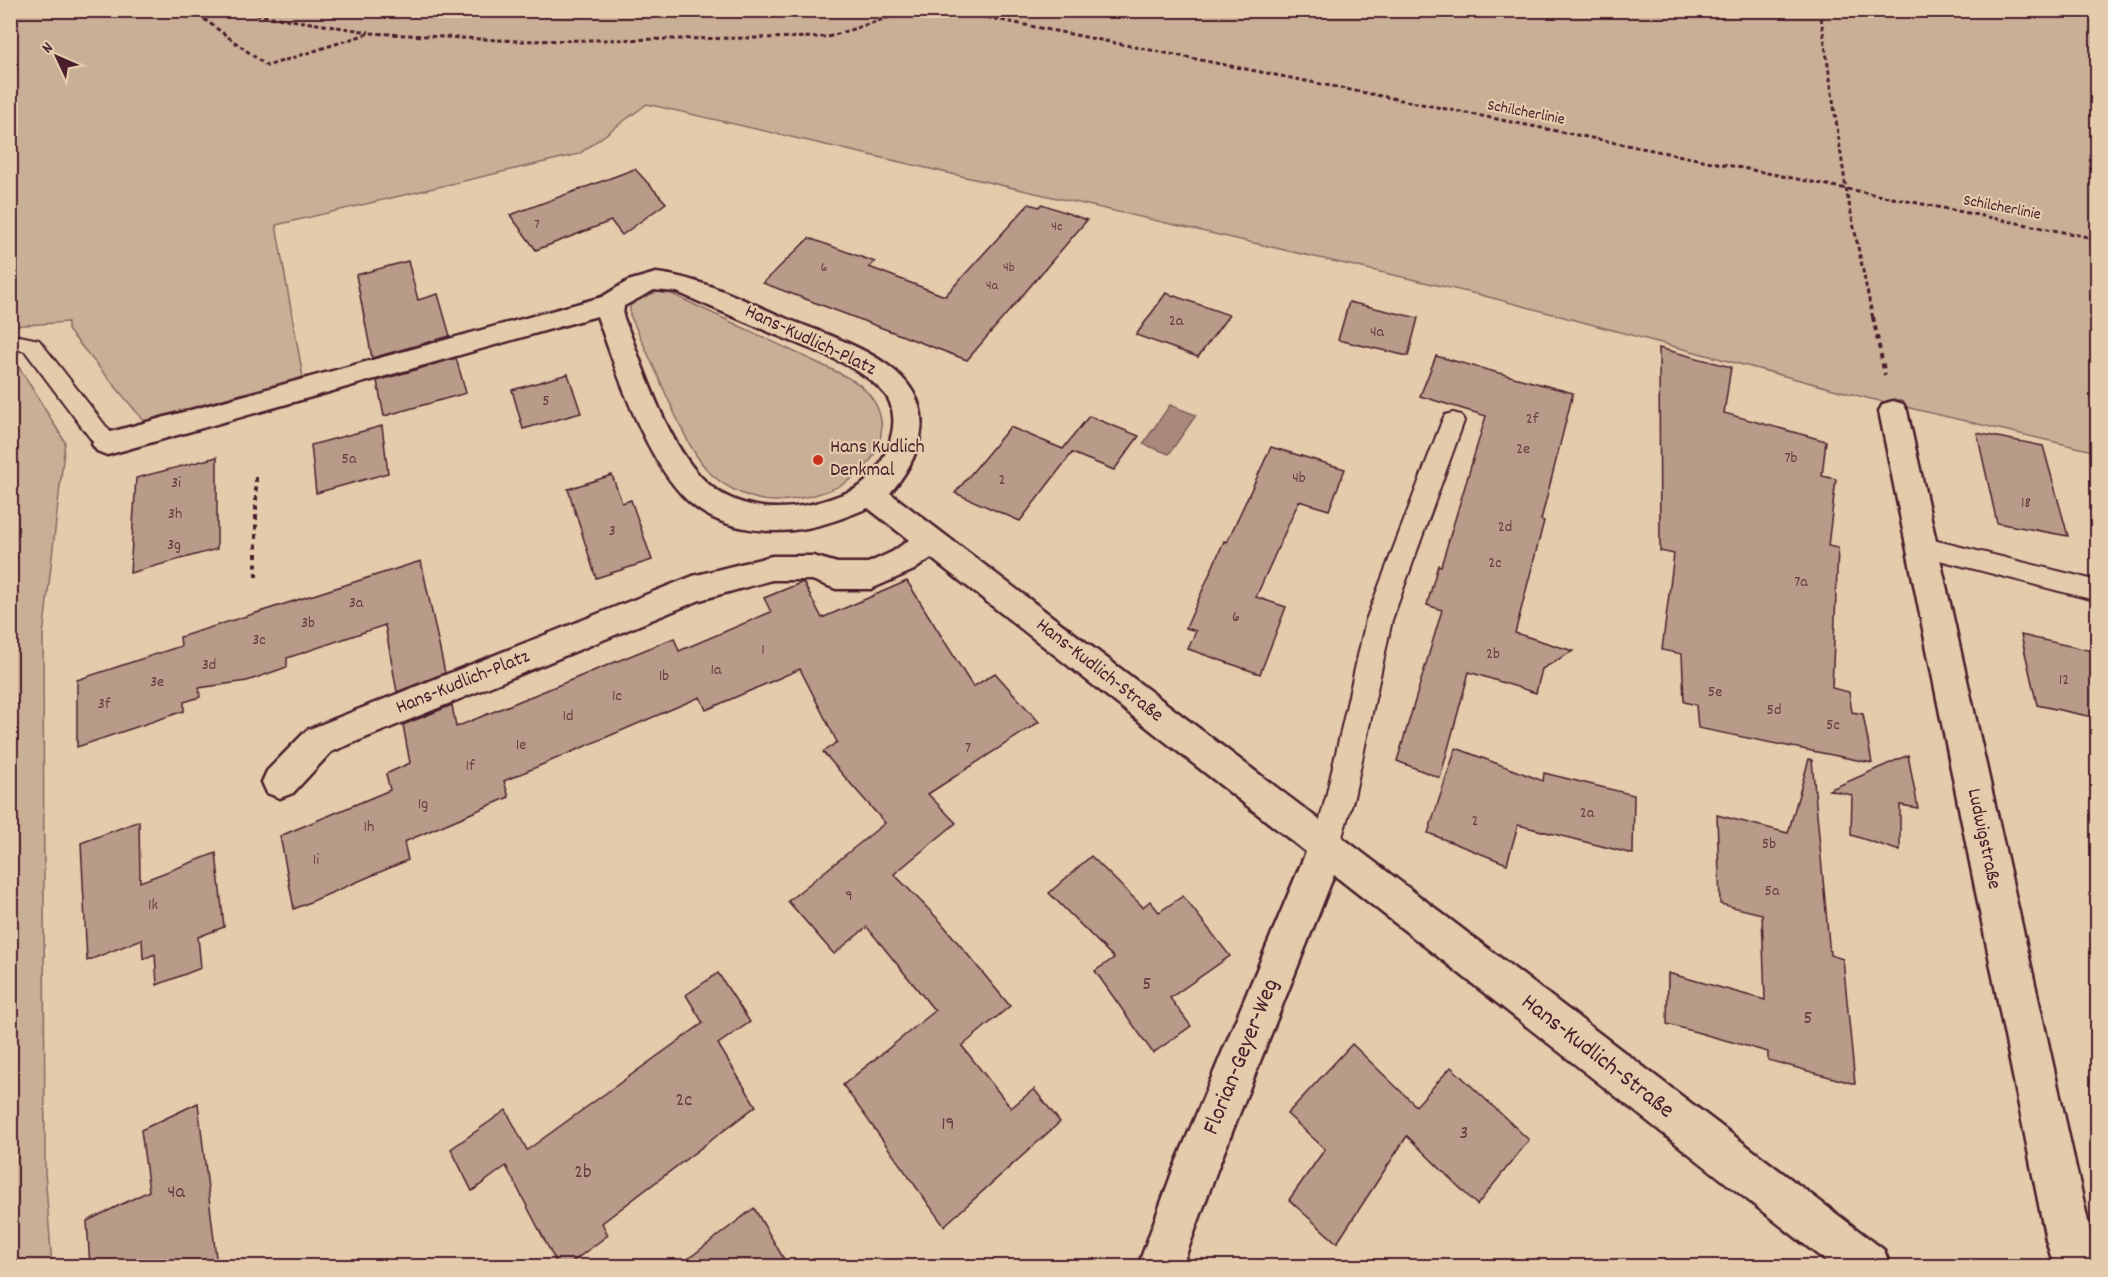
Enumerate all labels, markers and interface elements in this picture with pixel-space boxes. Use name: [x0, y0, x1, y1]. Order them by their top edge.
north arrow: [27, 27, 87, 87]
text: N: [37, 37, 59, 59]
street label: Schilcherlinie: [1485, 94, 1567, 132]
street label: Schilcherlinie: [1961, 189, 2043, 227]
house number: 7: [534, 215, 540, 235]
house number: 4c: [1051, 217, 1063, 237]
house number: 6: [821, 258, 828, 278]
house number: 4b: [1003, 258, 1015, 278]
house number: 4a: [986, 276, 999, 296]
street label: Hans-Kudlich-Platz: [740, 298, 881, 384]
house number: 2a: [1169, 310, 1184, 333]
house number: 4a: [1370, 321, 1385, 344]
house number: 5: [542, 390, 550, 413]
house number: 2f: [1526, 408, 1539, 431]
place label: Hans Kudlich Denkmal: [830, 434, 925, 485]
house number: 2e: [1516, 438, 1530, 461]
house number: 7b: [1784, 447, 1798, 470]
house number: 5a: [342, 448, 357, 471]
marker: Hans Kudlich Denkmal: [811, 453, 825, 467]
house number: 4b: [1292, 467, 1306, 490]
house number: 2: [999, 469, 1006, 492]
house number: 3i: [171, 472, 181, 495]
house number: 18: [2021, 492, 2031, 515]
house number: 3h: [168, 503, 182, 526]
house number: 2d: [1498, 516, 1512, 539]
house number: 3: [608, 520, 616, 543]
house number: 3g: [167, 534, 181, 557]
house number: 2c: [1488, 552, 1502, 575]
house number: 7a: [1794, 571, 1808, 594]
house number: 3a: [349, 592, 364, 615]
house number: 6: [1232, 606, 1240, 629]
house number: 3b: [301, 612, 315, 635]
street label: Hans-Kudlich-Straße: [1029, 612, 1169, 730]
house number: 3c: [252, 629, 266, 652]
house number: 1: [761, 639, 765, 662]
street label: Hans-Kudlich-Platz: [392, 643, 534, 723]
house number: 2b: [1486, 643, 1500, 666]
house number: 3d: [202, 654, 216, 677]
house number: 1a: [710, 659, 722, 682]
house number: 1b: [659, 665, 669, 688]
house number: 12: [2059, 669, 2069, 692]
house number: 3e: [150, 671, 164, 694]
house number: 5e: [1708, 681, 1722, 704]
house number: 1c: [612, 685, 622, 708]
house number: 3f: [98, 693, 111, 716]
house number: 5d: [1767, 699, 1781, 722]
house number: 1d: [562, 705, 574, 728]
house number: 5c: [1826, 714, 1840, 737]
house number: 1e: [516, 734, 526, 757]
house number: 7: [965, 737, 971, 760]
house number: 1f: [465, 755, 475, 778]
street label: Ludwigstraße: [1959, 786, 2007, 892]
house number: 1g: [418, 793, 428, 816]
house number: 2a: [1580, 802, 1595, 825]
house number: 2: [1472, 810, 1479, 833]
house number: 1h: [364, 816, 374, 839]
house number: 5b: [1762, 833, 1776, 856]
house number: 1i: [313, 849, 319, 872]
house number: 5a: [1765, 880, 1780, 903]
house number: 9: [845, 885, 853, 908]
house number: 1k: [148, 894, 158, 917]
house number: 5: [1142, 971, 1152, 999]
street label: Florian-Geyer-Weg: [1195, 974, 1289, 1140]
street label: Hans-Kudlich-Straße: [1513, 986, 1681, 1128]
house number: 5: [1803, 1005, 1813, 1033]
house number: 2c: [676, 1087, 692, 1115]
house number: 19: [941, 1111, 955, 1139]
house number: 3: [1460, 1120, 1468, 1148]
house number: 2b: [574, 1159, 592, 1187]
house number: 4a: [167, 1179, 185, 1207]

